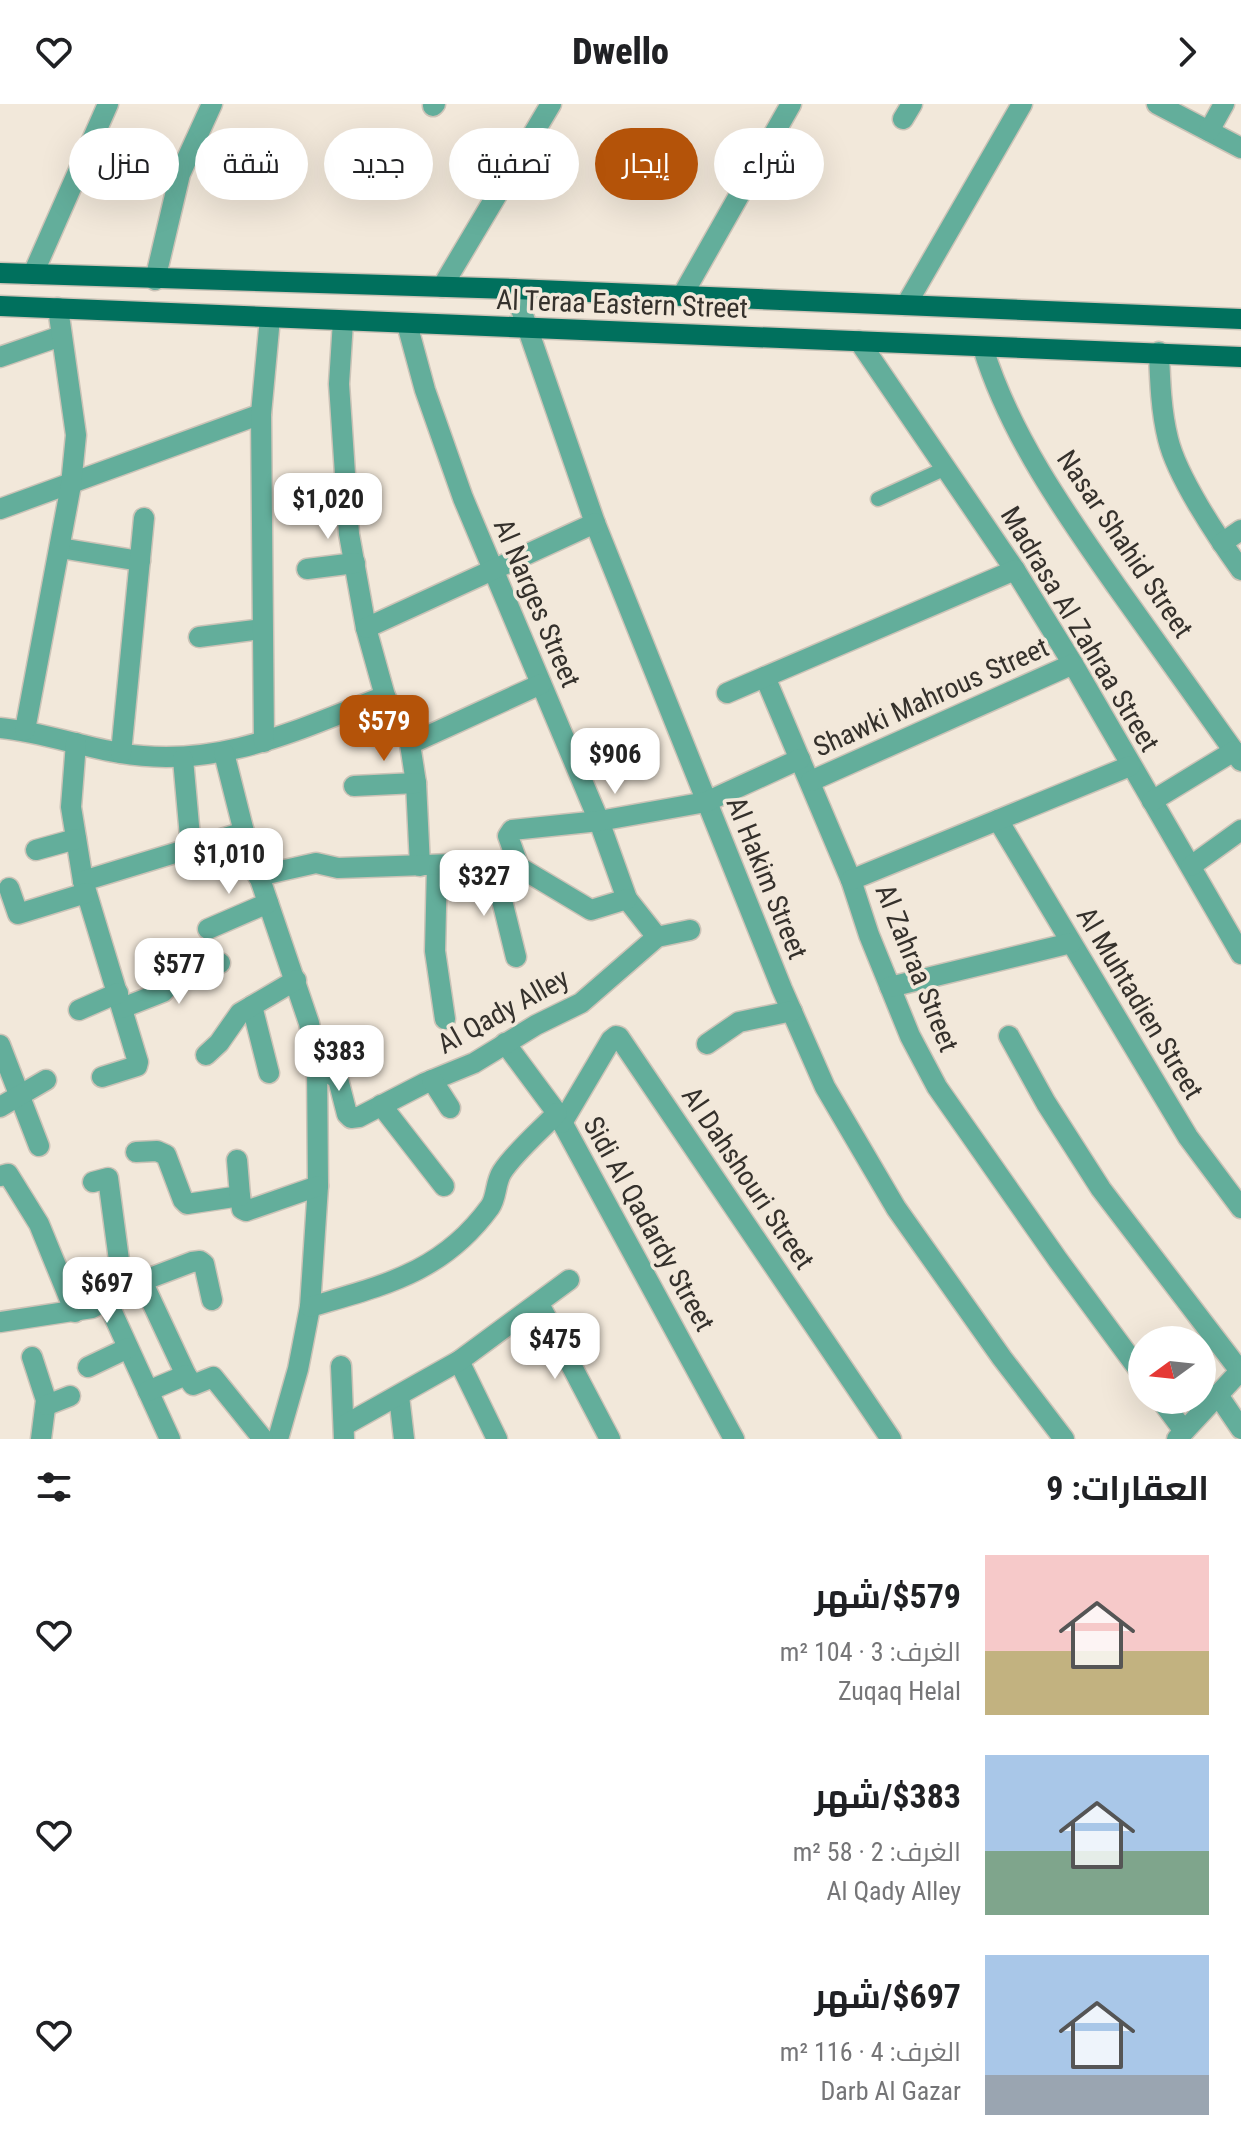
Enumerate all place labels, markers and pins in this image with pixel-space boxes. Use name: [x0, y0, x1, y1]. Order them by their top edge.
pin: $1,020: [263, 473, 393, 541]
pin: $579: [337, 695, 431, 763]
pin: $906: [568, 728, 662, 796]
pin: $1,010: [164, 828, 294, 896]
pin: $327: [437, 850, 531, 918]
pin: $577: [132, 938, 226, 1006]
pin: $383: [292, 1025, 386, 1093]
pin: $697: [60, 1257, 154, 1325]
pin: $475: [508, 1313, 602, 1381]

